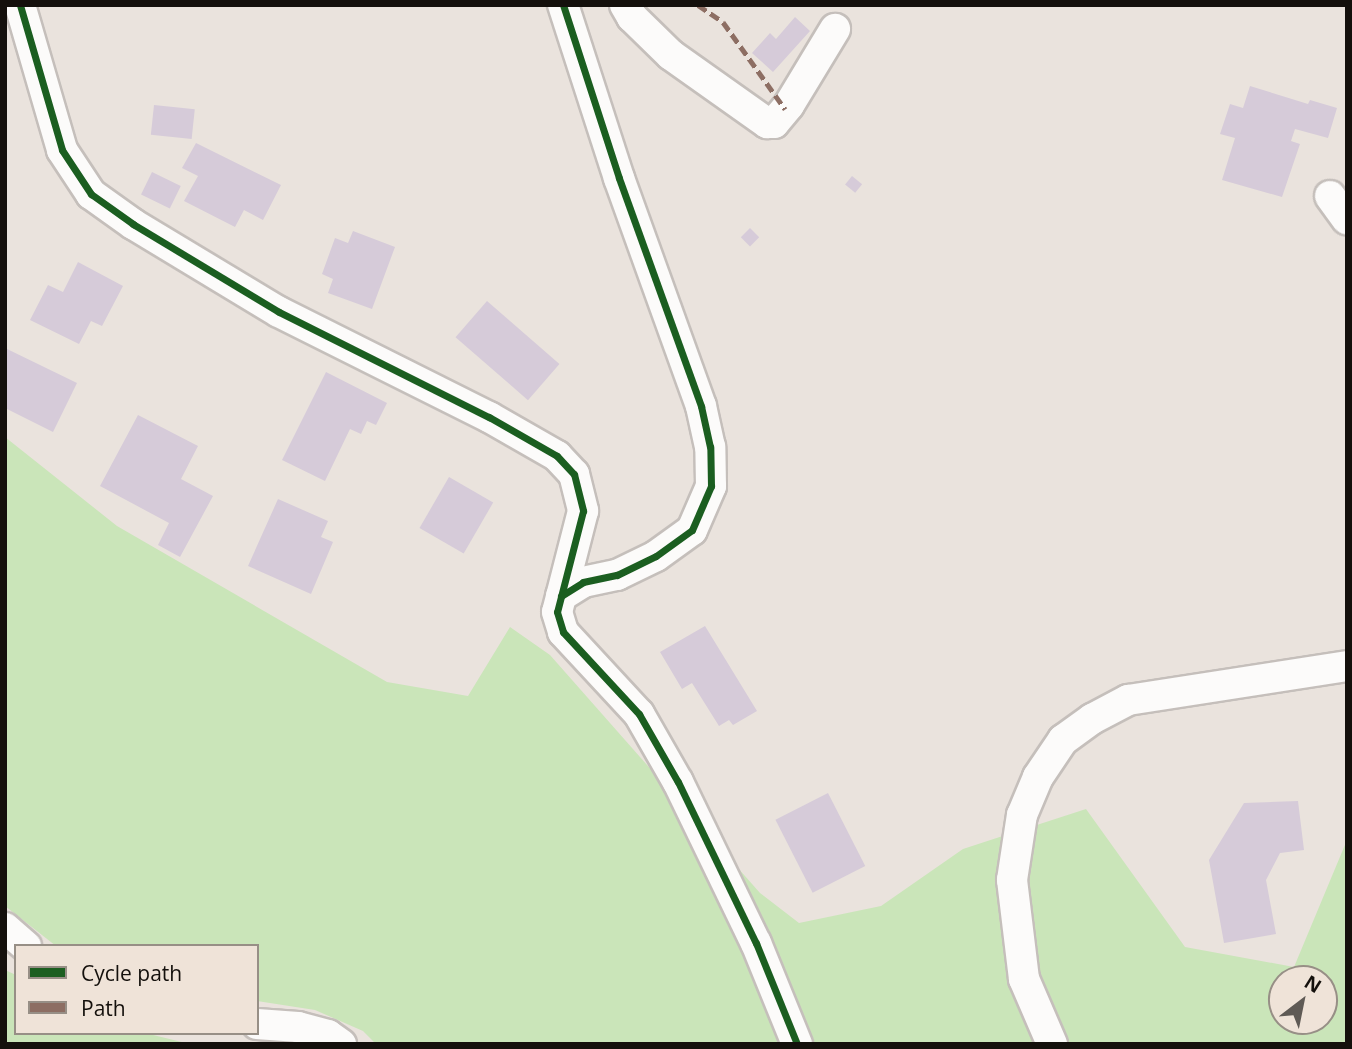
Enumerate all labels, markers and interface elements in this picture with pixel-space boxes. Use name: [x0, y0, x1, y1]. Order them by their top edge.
legend: [14, 944, 259, 1035]
text: Cycle path: [81, 959, 182, 987]
north arrow: [1268, 965, 1338, 1035]
text: N: [1300, 969, 1327, 999]
text: Path: [81, 994, 126, 1022]

